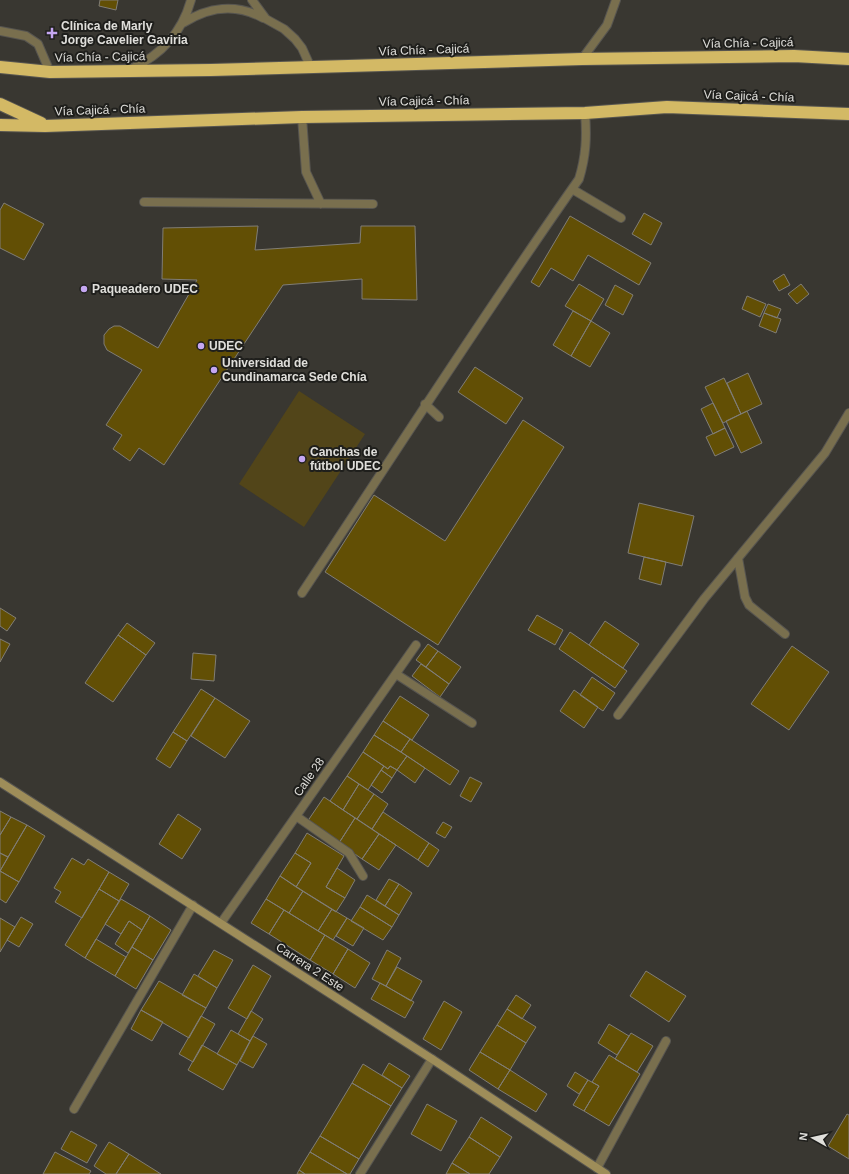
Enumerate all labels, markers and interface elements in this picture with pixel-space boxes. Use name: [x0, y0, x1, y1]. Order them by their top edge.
place label: Clínica de Marly Jorge Cavelier Gaviria: [61, 19, 188, 47]
marker: Clínica de Marly Jorge Cavelier Gaviria: [46, 27, 58, 39]
street label: Vía Chía - Cajicá: [703, 35, 794, 51]
street label: Vía Chía - Cajicá: [378, 41, 470, 59]
street label: Vía Chía - Cajicá: [55, 49, 146, 65]
street label: Vía Cajicá - Chía: [703, 87, 795, 105]
street label: Vía Cajicá - Chía: [379, 93, 470, 109]
street label: Vía Cajicá - Chía: [54, 101, 146, 119]
place label: Paqueadero UDEC: [92, 282, 198, 296]
marker: Paqueadero UDEC: [79, 284, 89, 294]
place label: UDEC: [209, 339, 243, 353]
marker: UDEC: [196, 341, 206, 351]
place label: Universidad de Cundinamarca Sede Chía: [222, 356, 367, 384]
marker: Universidad de Cundinamarca Sede Chía: [209, 365, 219, 375]
place label: Canchas de fútbol UDEC: [310, 445, 381, 473]
marker: Canchas de fútbol UDEC: [297, 454, 307, 464]
street label: Calle 28: [291, 755, 328, 799]
street label: Carrera 2 Este: [273, 940, 347, 994]
north arrow: [793, 1118, 833, 1158]
text: N: [797, 1132, 810, 1141]

